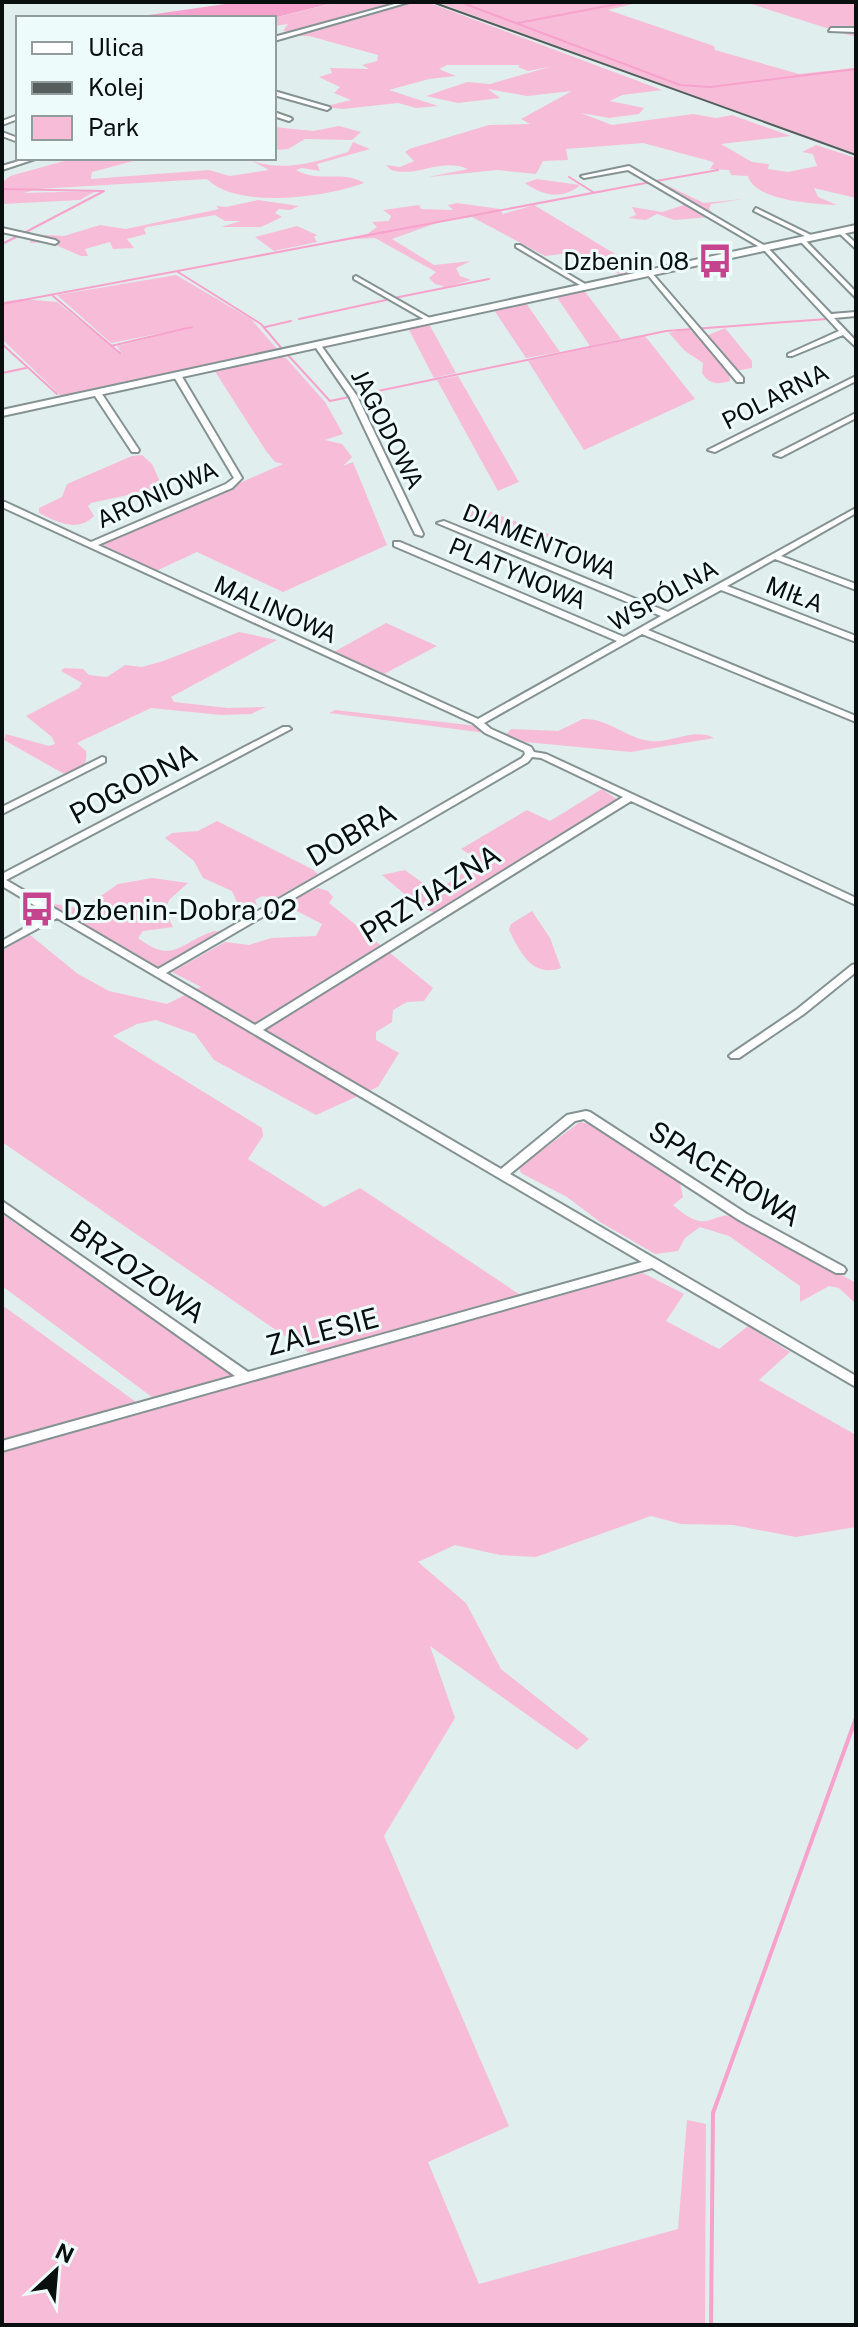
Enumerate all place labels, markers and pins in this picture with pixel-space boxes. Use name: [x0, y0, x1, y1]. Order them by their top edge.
bus stop icon: Dzbenin 08: [696, 242, 734, 280]
place label: Dzbenin 08: [563, 247, 689, 275]
bus stop icon: Dzbenin-Dobra 02: [18, 890, 56, 928]
place label: Dzbenin-Dobra 02: [63, 893, 297, 926]

